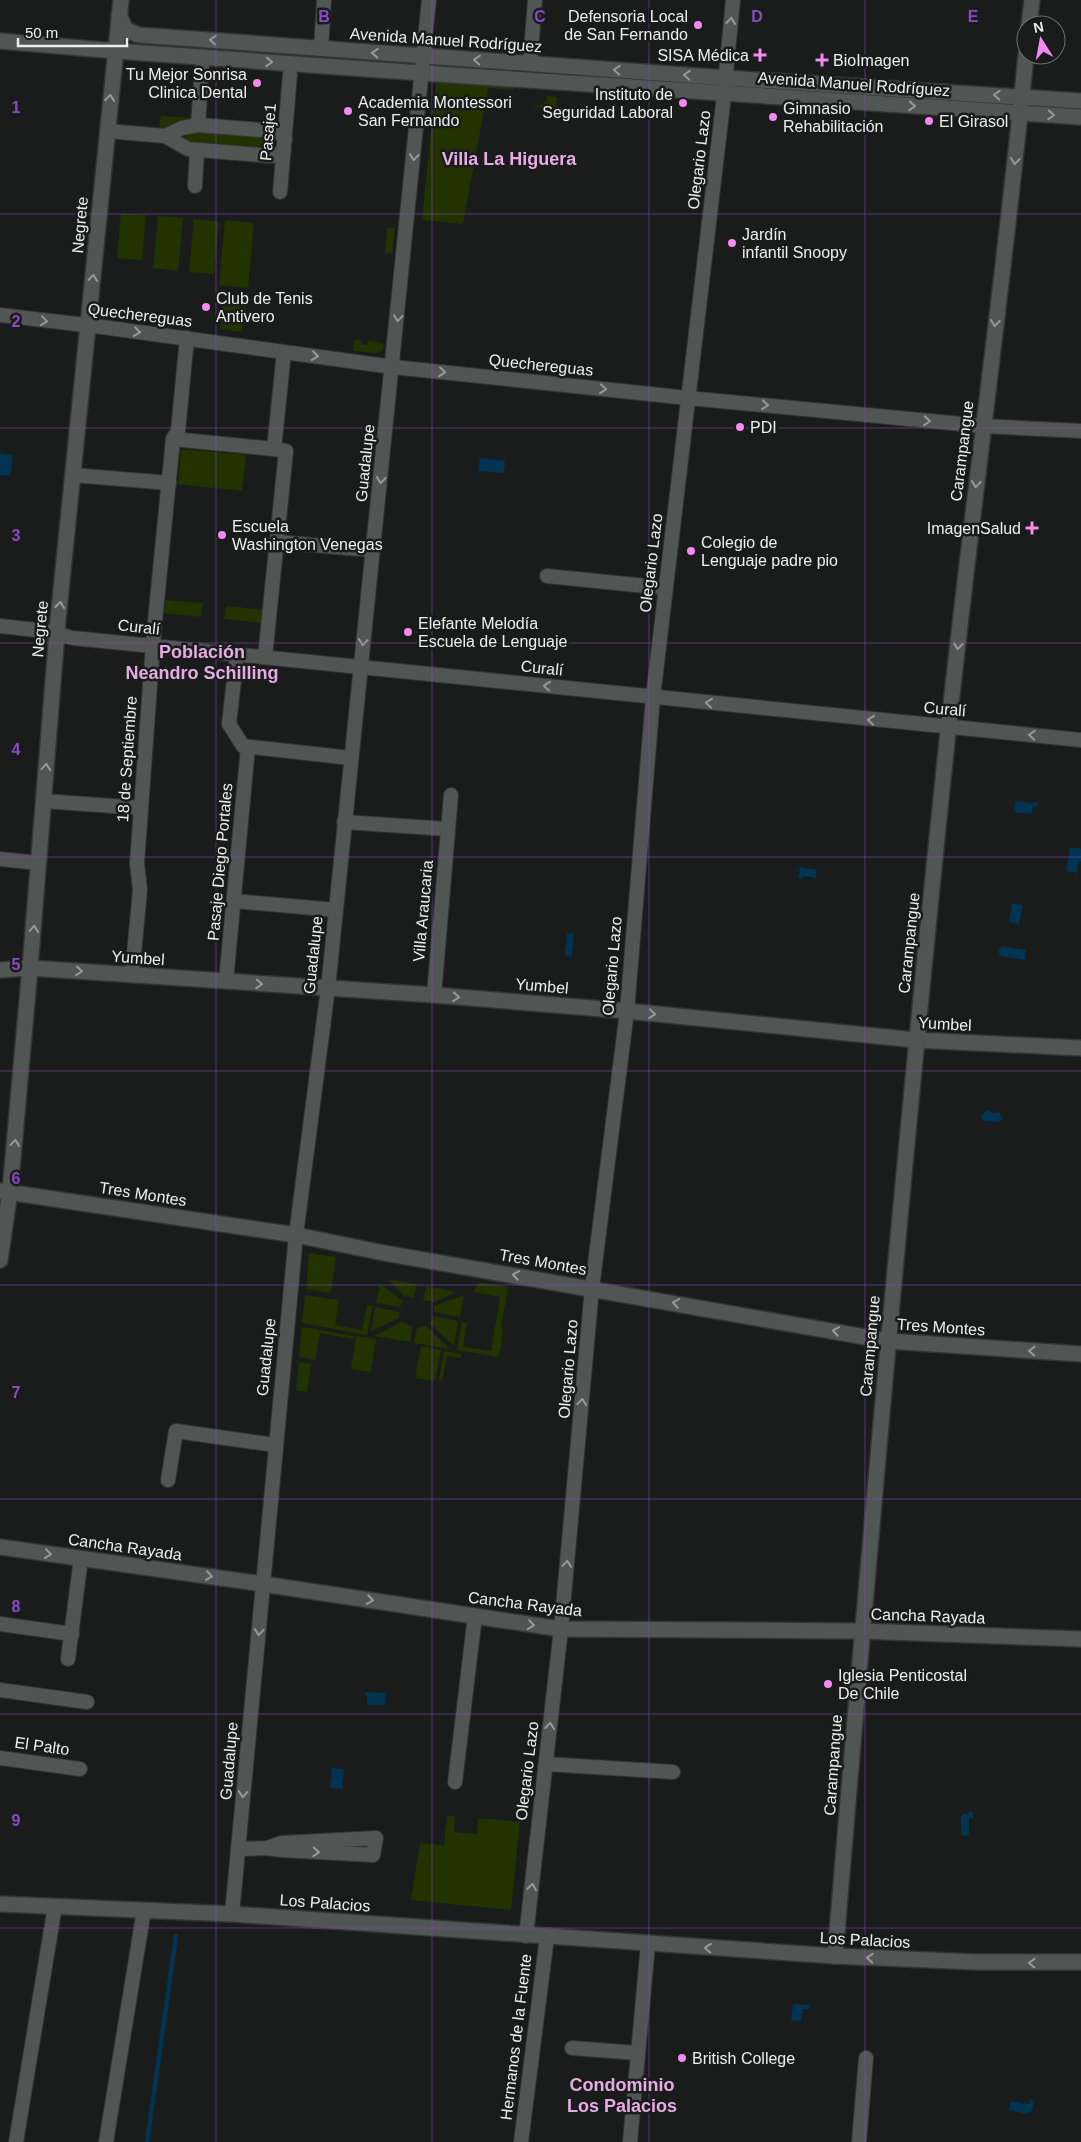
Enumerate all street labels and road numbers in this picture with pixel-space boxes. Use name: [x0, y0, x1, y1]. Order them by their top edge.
street label: Avenida Manuel Rodríguez: [349, 25, 543, 55]
street label: Avenida Manuel Rodríguez: [757, 69, 951, 99]
street label: Pasaje1: [257, 102, 279, 162]
street label: Olegario Lazo: [684, 109, 714, 210]
street label: Negrete: [69, 196, 91, 254]
street label: Quechereguas: [87, 300, 193, 330]
street label: Quechereguas: [488, 351, 594, 379]
street label: Carampangue: [947, 400, 977, 502]
street label: Guadalupe: [352, 423, 378, 503]
street label: Olegario Lazo: [636, 512, 666, 613]
street label: Negrete: [29, 600, 51, 658]
street label: Curalí: [117, 616, 162, 638]
street label: Curalí: [520, 657, 565, 679]
street label: 18 de Septiembre: [114, 695, 140, 823]
street label: Curalí: [923, 699, 968, 719]
street label: Pasaje Diego Portales: [205, 782, 235, 942]
street label: Villa Araucaria: [410, 859, 436, 963]
street label: Carampangue: [895, 892, 923, 994]
street label: Guadalupe: [300, 915, 326, 995]
street label: Olegario Lazo: [599, 916, 625, 1016]
street label: Yumbel: [111, 948, 165, 968]
street label: Yumbel: [515, 975, 569, 997]
street label: Yumbel: [918, 1014, 972, 1034]
street label: Tres Montes: [98, 1179, 188, 1209]
street label: Tres Montes: [498, 1246, 588, 1278]
street label: Carampangue: [857, 1295, 883, 1397]
street label: Tres Montes: [896, 1315, 986, 1339]
street label: Guadalupe: [253, 1317, 279, 1397]
street label: Olegario Lazo: [555, 1319, 581, 1419]
street label: Cancha Rayada: [67, 1531, 183, 1563]
street label: Cancha Rayada: [467, 1589, 583, 1619]
street label: Cancha Rayada: [870, 1606, 986, 1627]
street label: Carampangue: [821, 1714, 845, 1816]
street label: Olegario Lazo: [512, 1720, 542, 1821]
street label: Guadalupe: [217, 1721, 241, 1801]
street label: El Palto: [14, 1734, 71, 1758]
street label: Los Palacios: [279, 1891, 371, 1915]
street label: Los Palacios: [819, 1929, 911, 1951]
street label: Hermanos de la Fuente: [497, 1953, 535, 2121]

